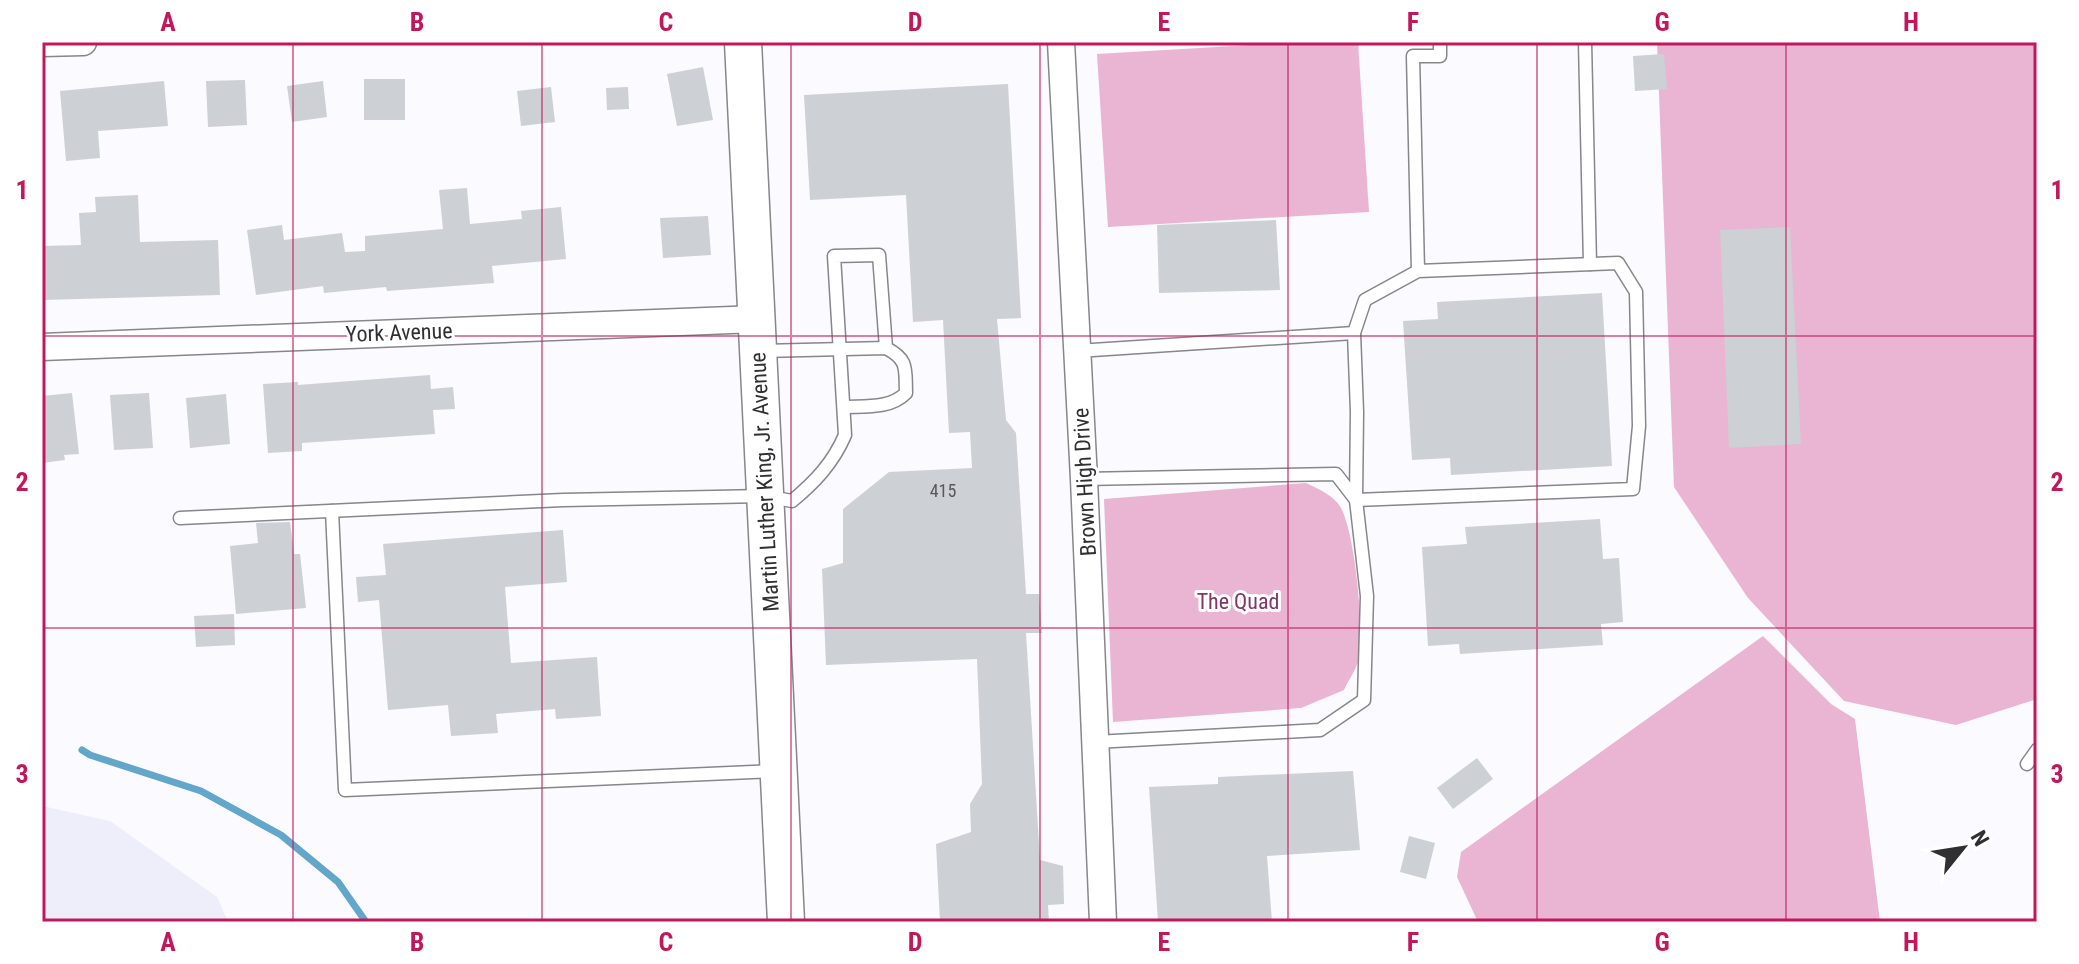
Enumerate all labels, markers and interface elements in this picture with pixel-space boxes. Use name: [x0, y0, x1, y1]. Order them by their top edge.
text: A: [160, 7, 176, 37]
text: B: [410, 7, 424, 37]
text: C: [659, 7, 674, 37]
text: D: [908, 7, 922, 37]
text: E: [1158, 7, 1171, 37]
text: F: [1407, 7, 1419, 37]
text: G: [1654, 7, 1670, 37]
text: H: [1903, 7, 1919, 37]
text: 1: [15, 175, 29, 205]
text: 1: [2050, 175, 2064, 205]
street label: York Avenue: [345, 318, 453, 347]
street label: Martin Luther King, Jr. Avenue: [745, 352, 784, 612]
street label: Brown High Drive: [1068, 407, 1101, 557]
text: 2: [15, 467, 29, 497]
text: 2: [2050, 467, 2064, 497]
house number: 415: [930, 480, 956, 501]
park label: The Quad: [1197, 589, 1279, 614]
text: 3: [15, 759, 29, 789]
text: 3: [2050, 759, 2064, 789]
north arrow: [1923, 808, 2003, 888]
text: N: [1966, 826, 1994, 850]
text: A: [160, 927, 176, 957]
text: B: [410, 927, 424, 957]
text: C: [659, 927, 674, 957]
text: D: [908, 927, 922, 957]
text: E: [1158, 927, 1171, 957]
text: F: [1407, 927, 1419, 957]
text: G: [1654, 927, 1670, 957]
text: H: [1903, 927, 1919, 957]

